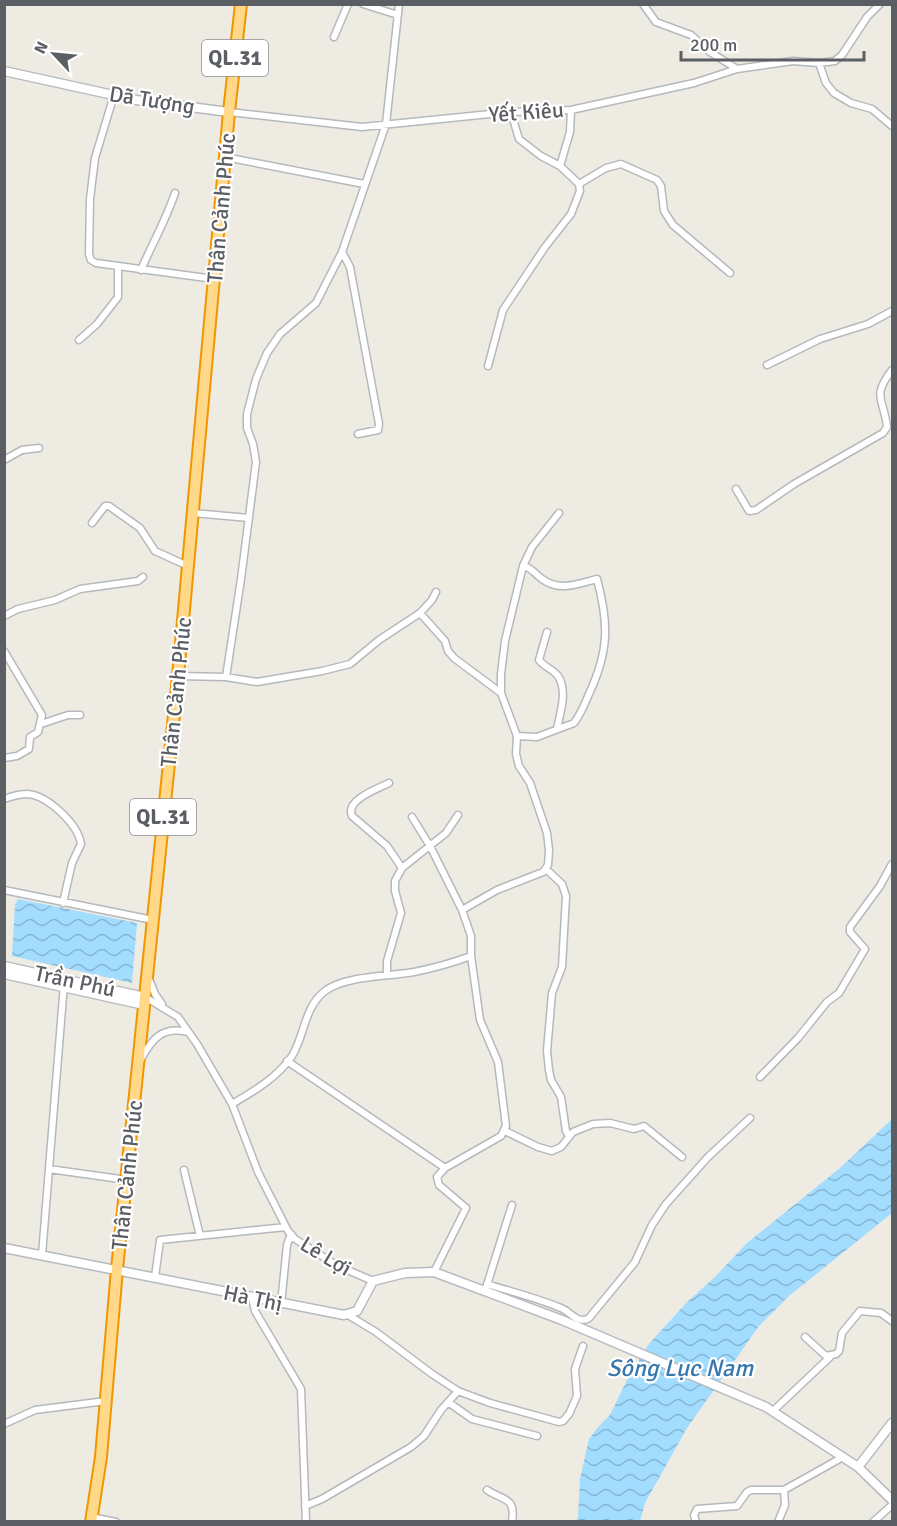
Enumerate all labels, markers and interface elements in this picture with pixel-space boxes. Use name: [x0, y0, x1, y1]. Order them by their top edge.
north arrow: [24, 24, 84, 84]
scale bar: [681, 24, 864, 62]
text: 200 m: [690, 34, 737, 56]
text: N: [30, 38, 53, 57]
road number: QL.31: [202, 40, 268, 76]
street label: Dã Tượng: [107, 80, 197, 120]
street label: Yết Kiêu: [487, 96, 565, 128]
street label: Thân Cảnh Phúc: [201, 132, 241, 284]
street label: Thân Cảnh Phúc: [155, 616, 197, 768]
road number: QL.31: [130, 799, 196, 835]
street label: Trần Phú: [32, 959, 118, 1003]
street label: Thân Cảnh Phúc: [106, 1099, 148, 1251]
street label: Lê Lợi: [295, 1230, 357, 1282]
street label: Hà Thị: [221, 1279, 285, 1317]
water label: Sông Lục Nam: [607, 1353, 754, 1383]

